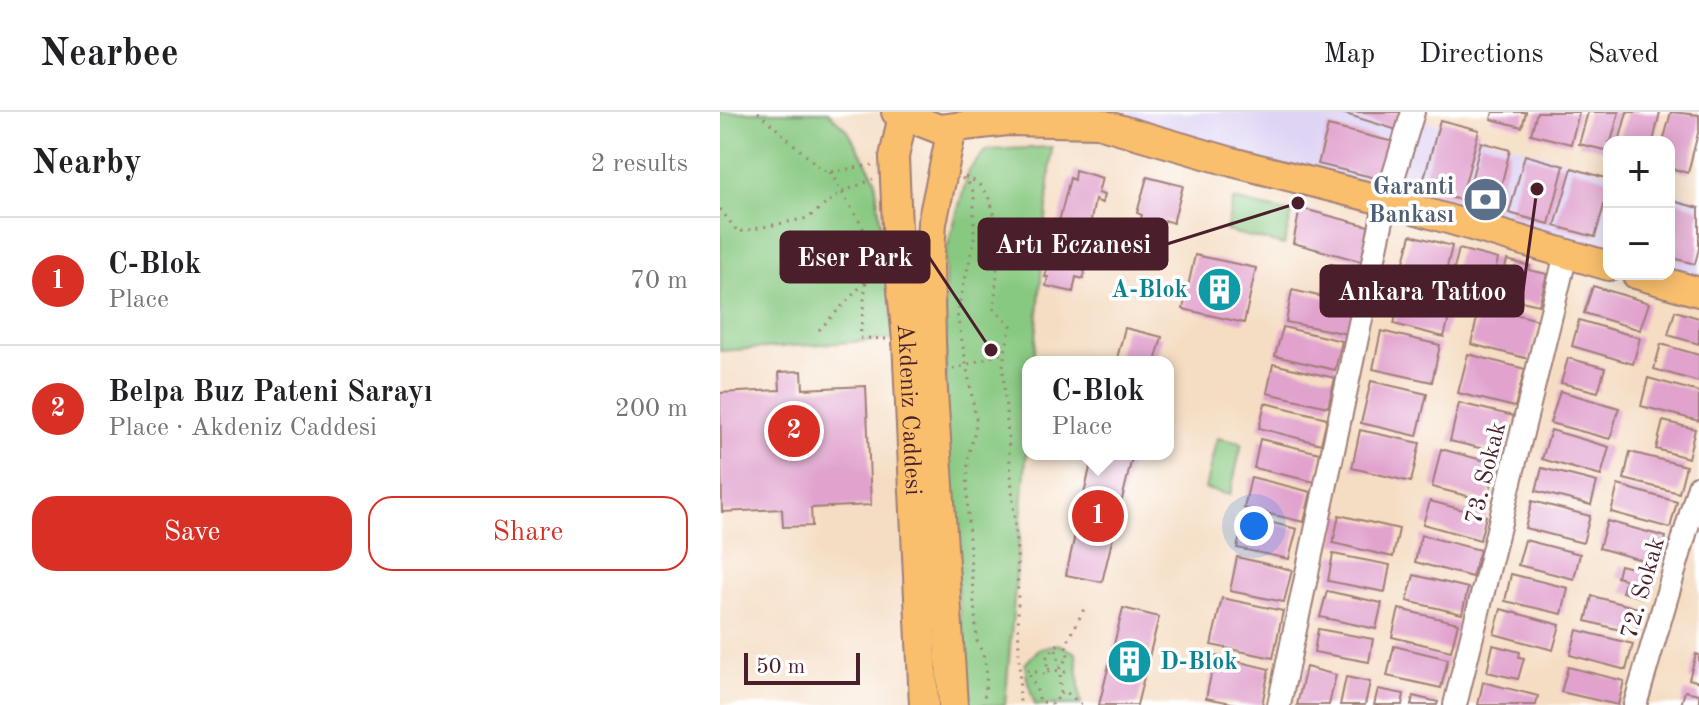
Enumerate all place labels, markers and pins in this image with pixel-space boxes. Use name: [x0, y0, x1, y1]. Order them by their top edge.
place label: Garanti Bankası: [1368, 176, 1454, 228]
bank icon: Garanti Bankası: [1461, 176, 1509, 224]
callout: Artı Eczanesi: [979, 219, 1167, 269]
callout: Eser Park: [781, 232, 929, 282]
building icon: A-Blok: [1195, 265, 1243, 313]
callout: Ankara Tattoo: [1321, 266, 1523, 316]
place label: A-Blok: [1111, 279, 1188, 303]
pin: 2: [768, 401, 820, 461]
pin: 1: [1072, 486, 1124, 546]
building icon: D-Blok: [1105, 637, 1153, 685]
place label: D-Blok: [1160, 651, 1238, 675]

